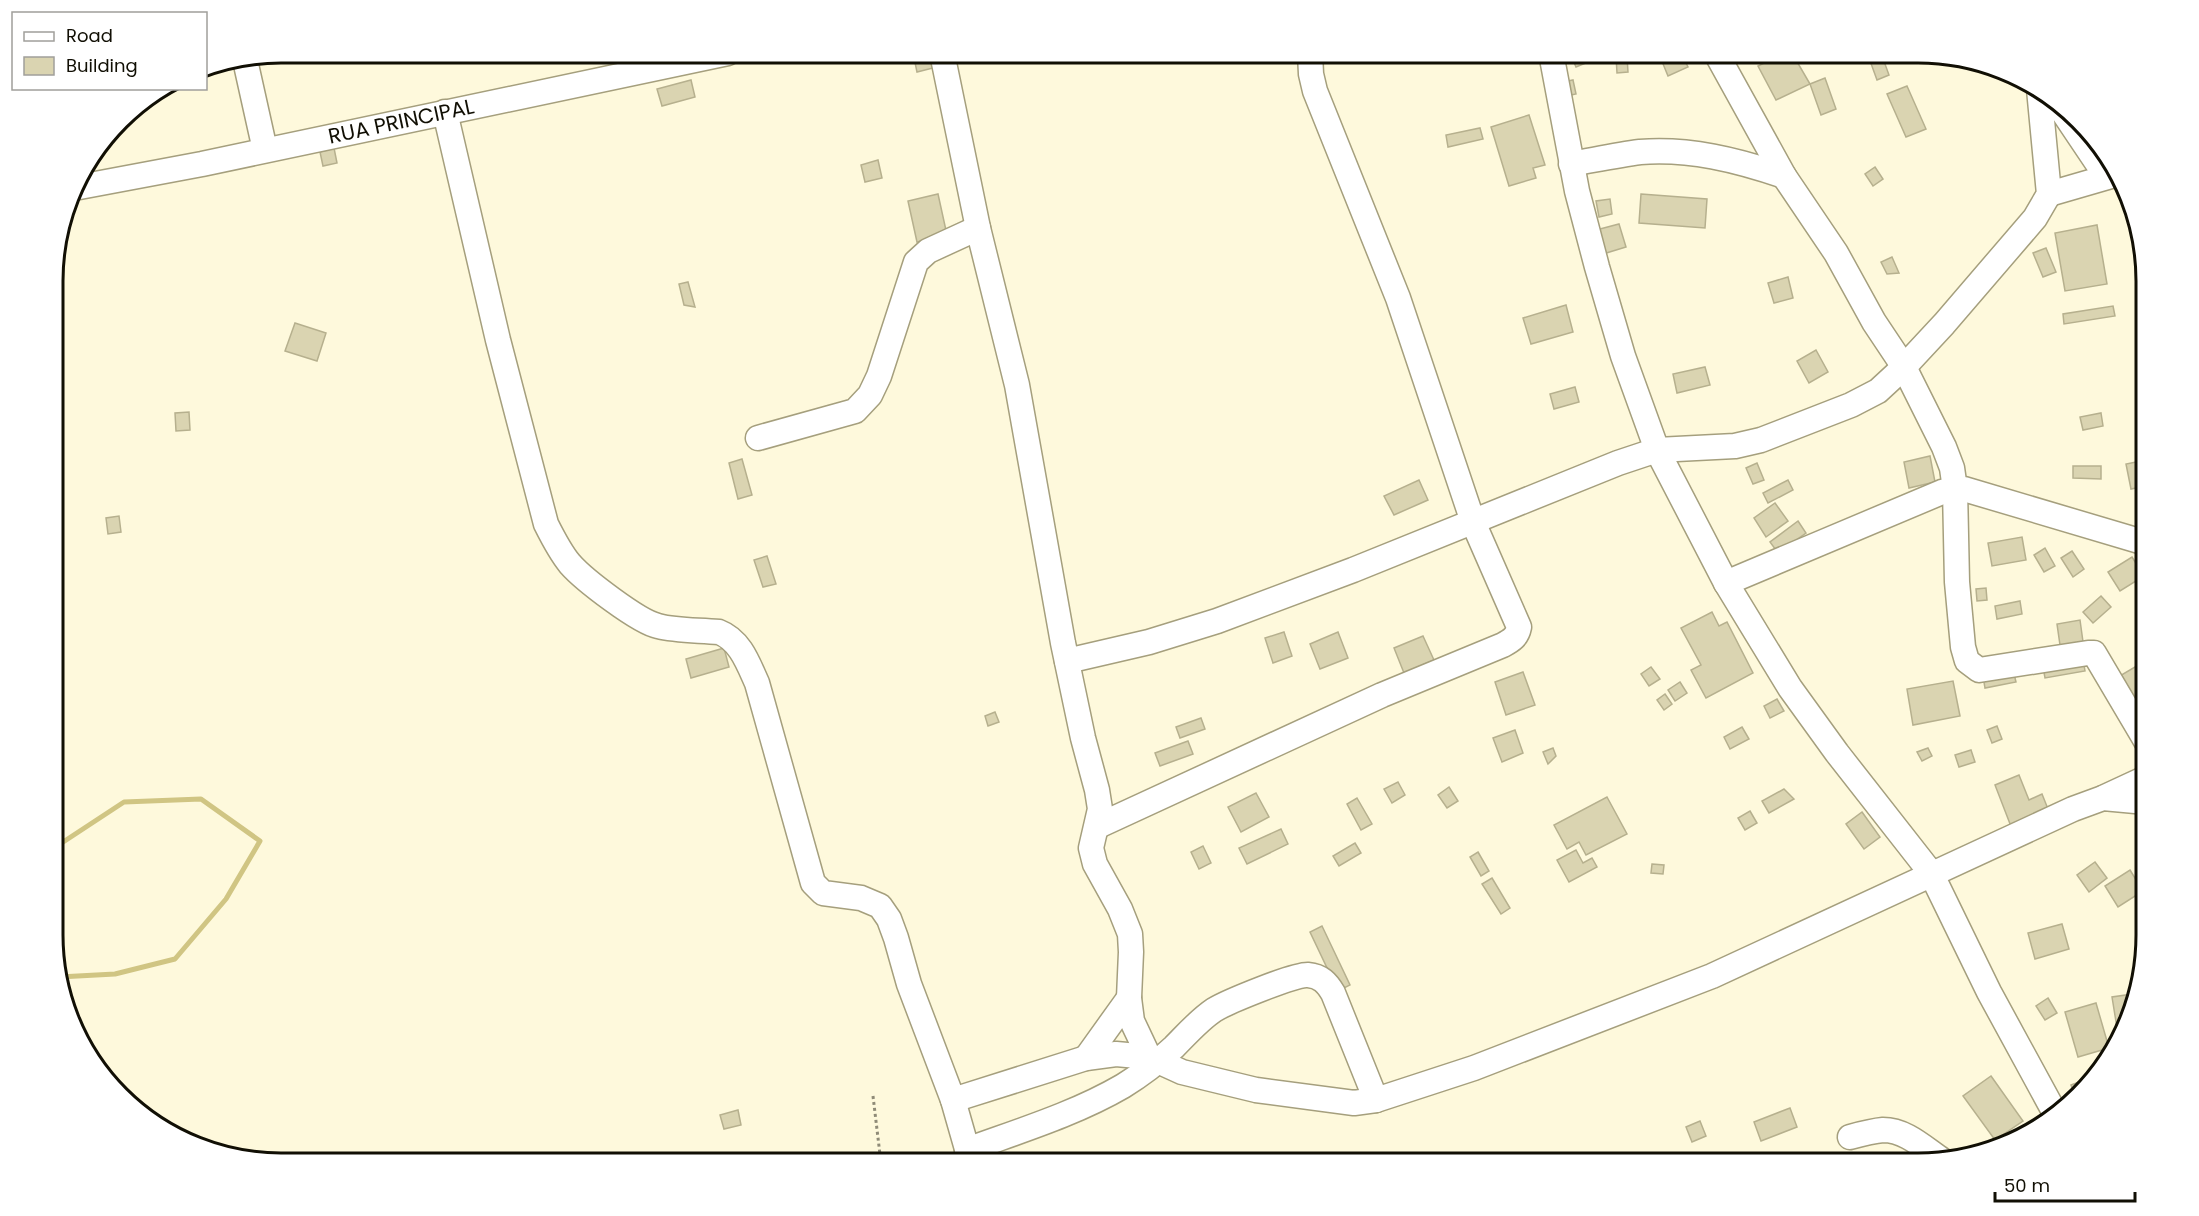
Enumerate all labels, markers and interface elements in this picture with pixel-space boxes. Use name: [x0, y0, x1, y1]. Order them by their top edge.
legend: [12, 12, 207, 90]
text: Road: [66, 23, 113, 48]
text: Building: [66, 53, 138, 78]
street label: RUA PRINCIPAL: [325, 91, 477, 151]
scale bar: [1995, 1165, 2134, 1203]
text: 50 m: [2004, 1173, 2050, 1198]

